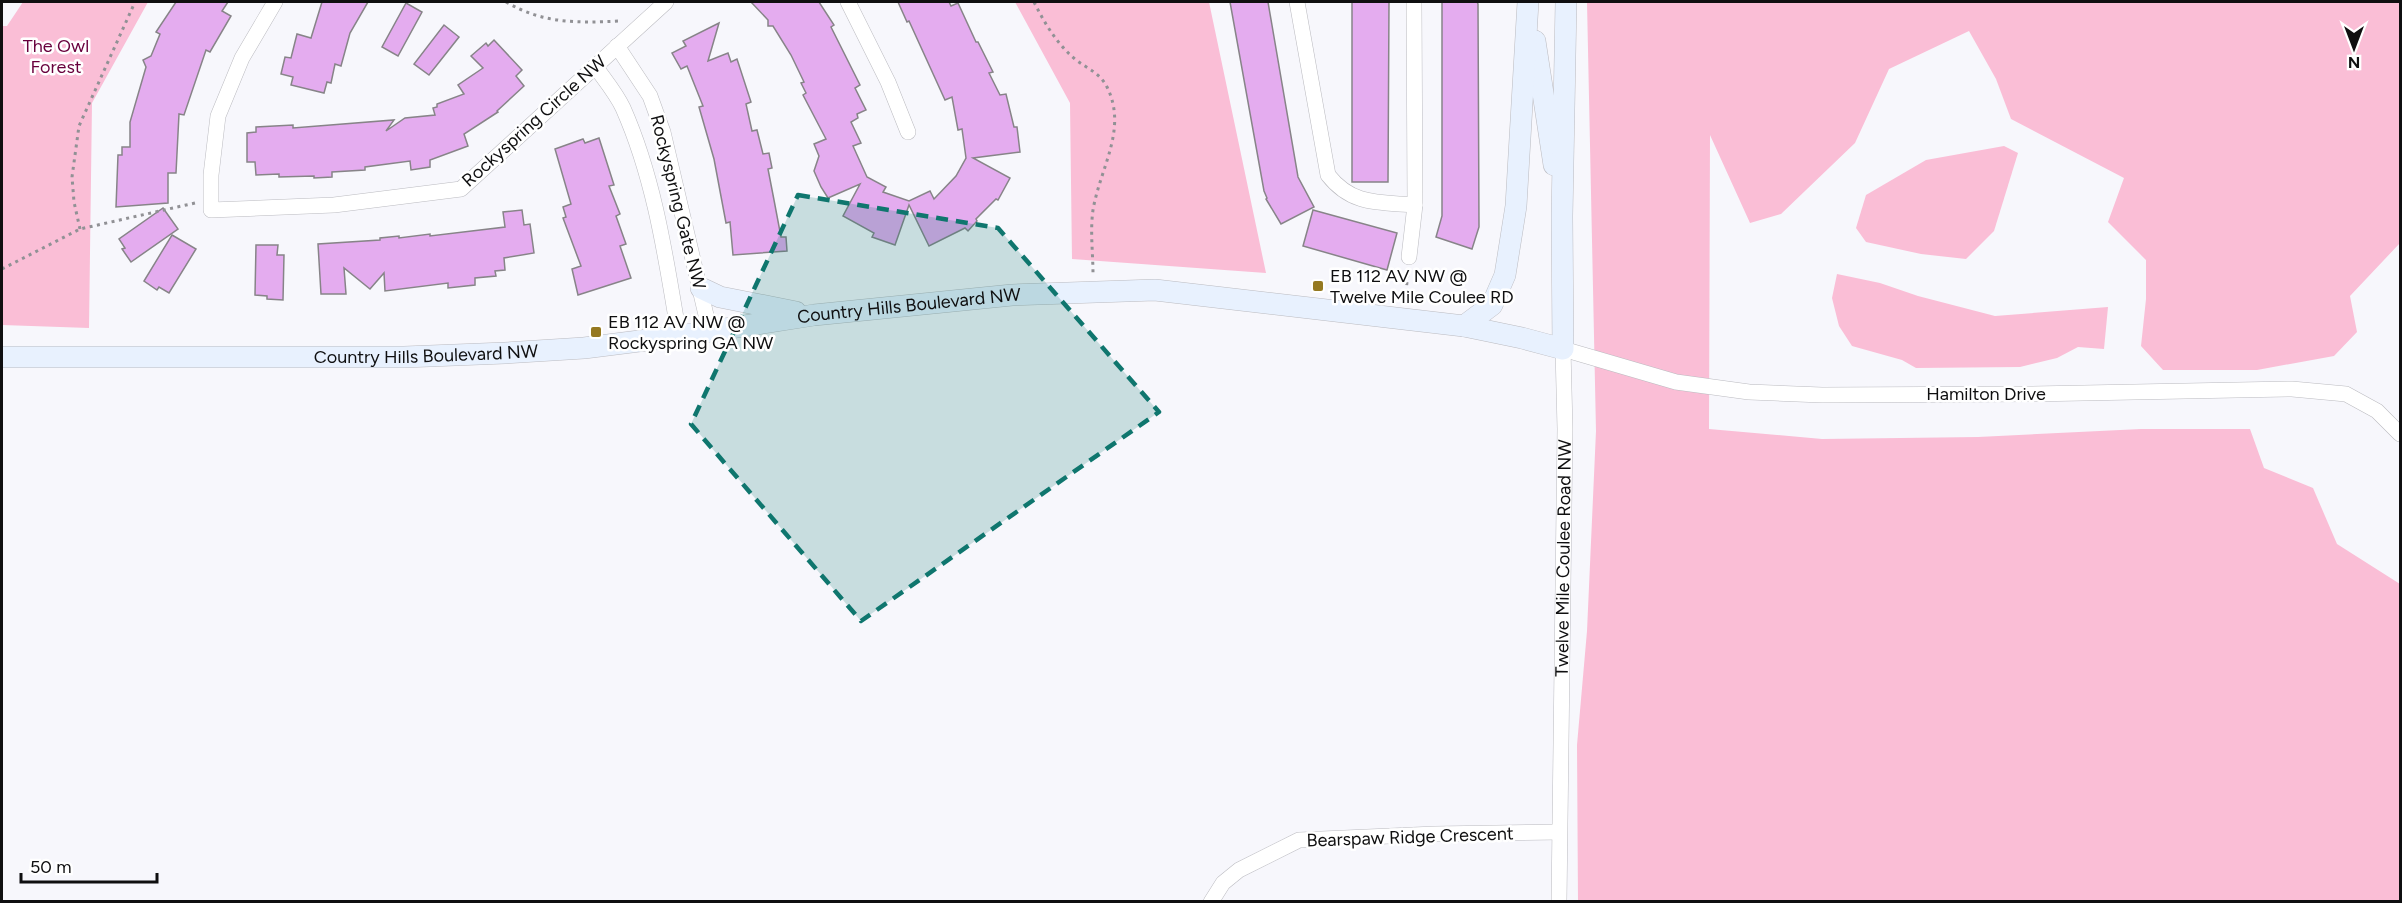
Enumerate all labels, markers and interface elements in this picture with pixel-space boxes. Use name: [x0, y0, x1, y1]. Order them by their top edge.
north arrow: [2324, 18, 2384, 78]
park label: The Owl Forest: [23, 35, 89, 78]
street label: Rockyspring Circle NW: [457, 50, 611, 192]
text: N: [2348, 53, 2360, 72]
street label: Rockyspring Gate NW: [646, 112, 711, 292]
place label: EB 112 AV NW @ Twelve Mile Coulee RD: [1330, 265, 1514, 308]
marker: EB 112 AV NW @ Twelve Mile Coulee RD: [1311, 279, 1325, 293]
street label: Country Hills Boulevard NW: [796, 284, 1022, 328]
place label: EB 112 AV NW @ Rockyspring GA NW: [608, 311, 774, 354]
marker: EB 112 AV NW @ Rockyspring GA NW: [589, 325, 603, 339]
street label: Country Hills Boulevard NW: [314, 340, 540, 368]
street label: Hamilton Drive: [1926, 383, 2046, 405]
street label: Twelve Mile Coulee Road NW: [1551, 439, 1576, 677]
street label: Bearspaw Ridge Crescent: [1306, 822, 1514, 852]
scale bar: [21, 846, 158, 884]
text: 50 m: [30, 856, 72, 878]

